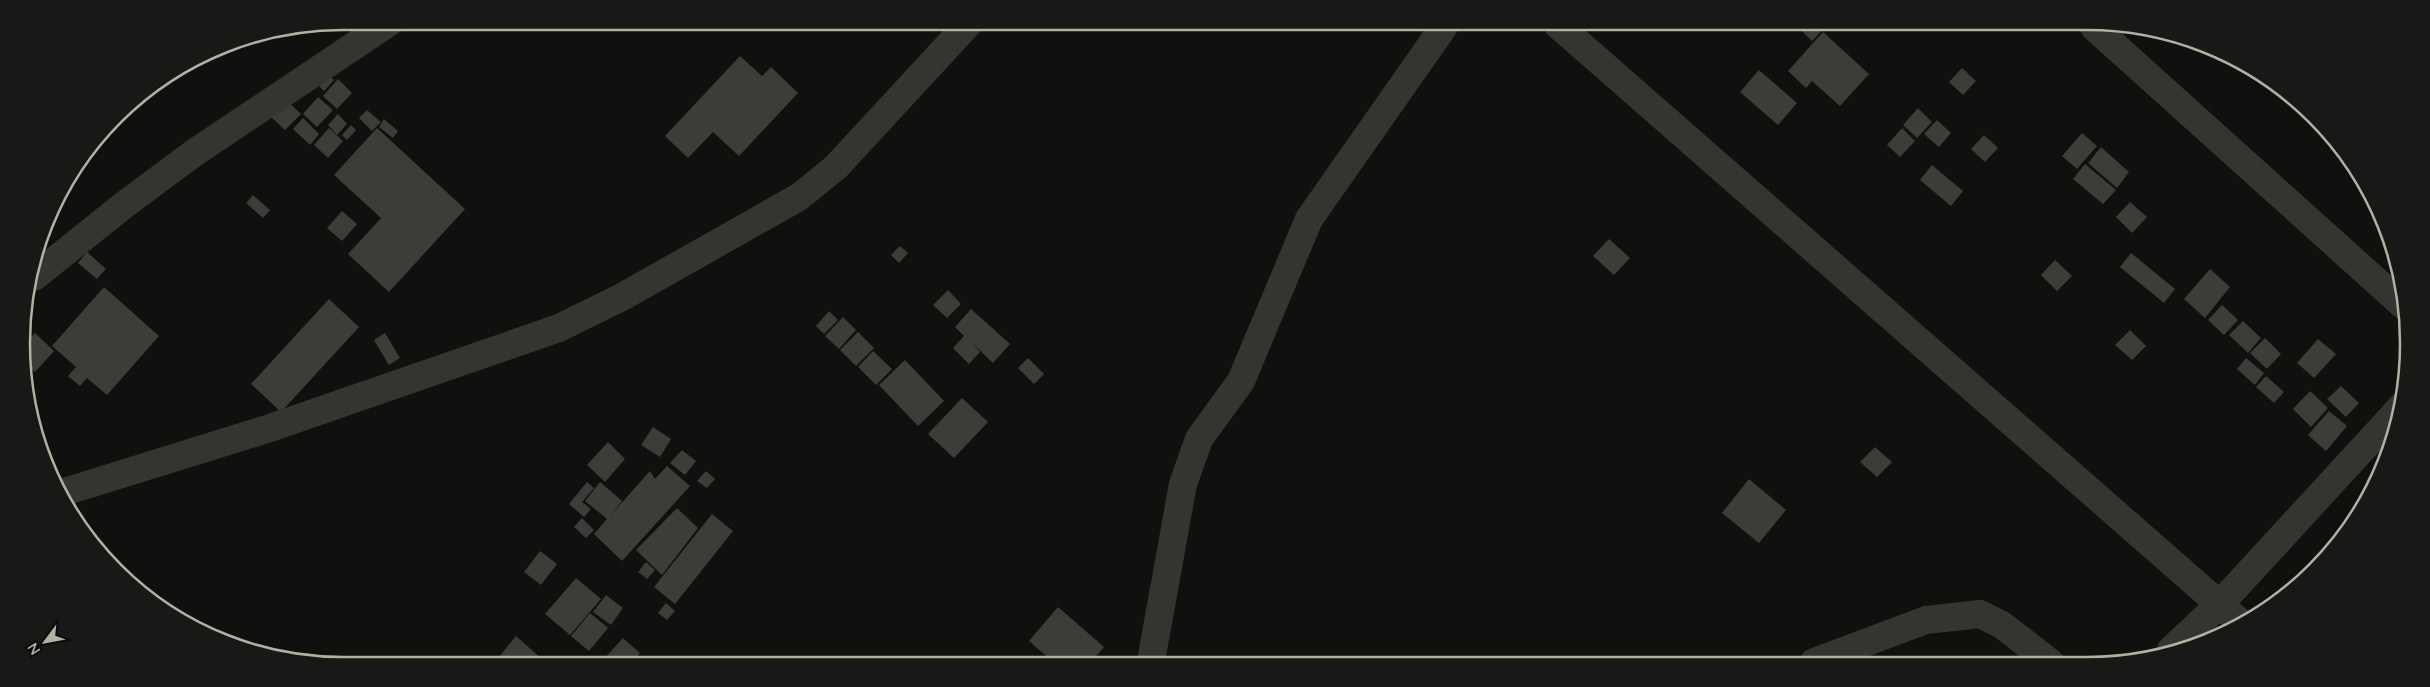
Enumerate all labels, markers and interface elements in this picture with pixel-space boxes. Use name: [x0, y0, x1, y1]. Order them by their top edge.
north arrow: [20, 617, 70, 667]
text: N: [23, 640, 44, 658]

